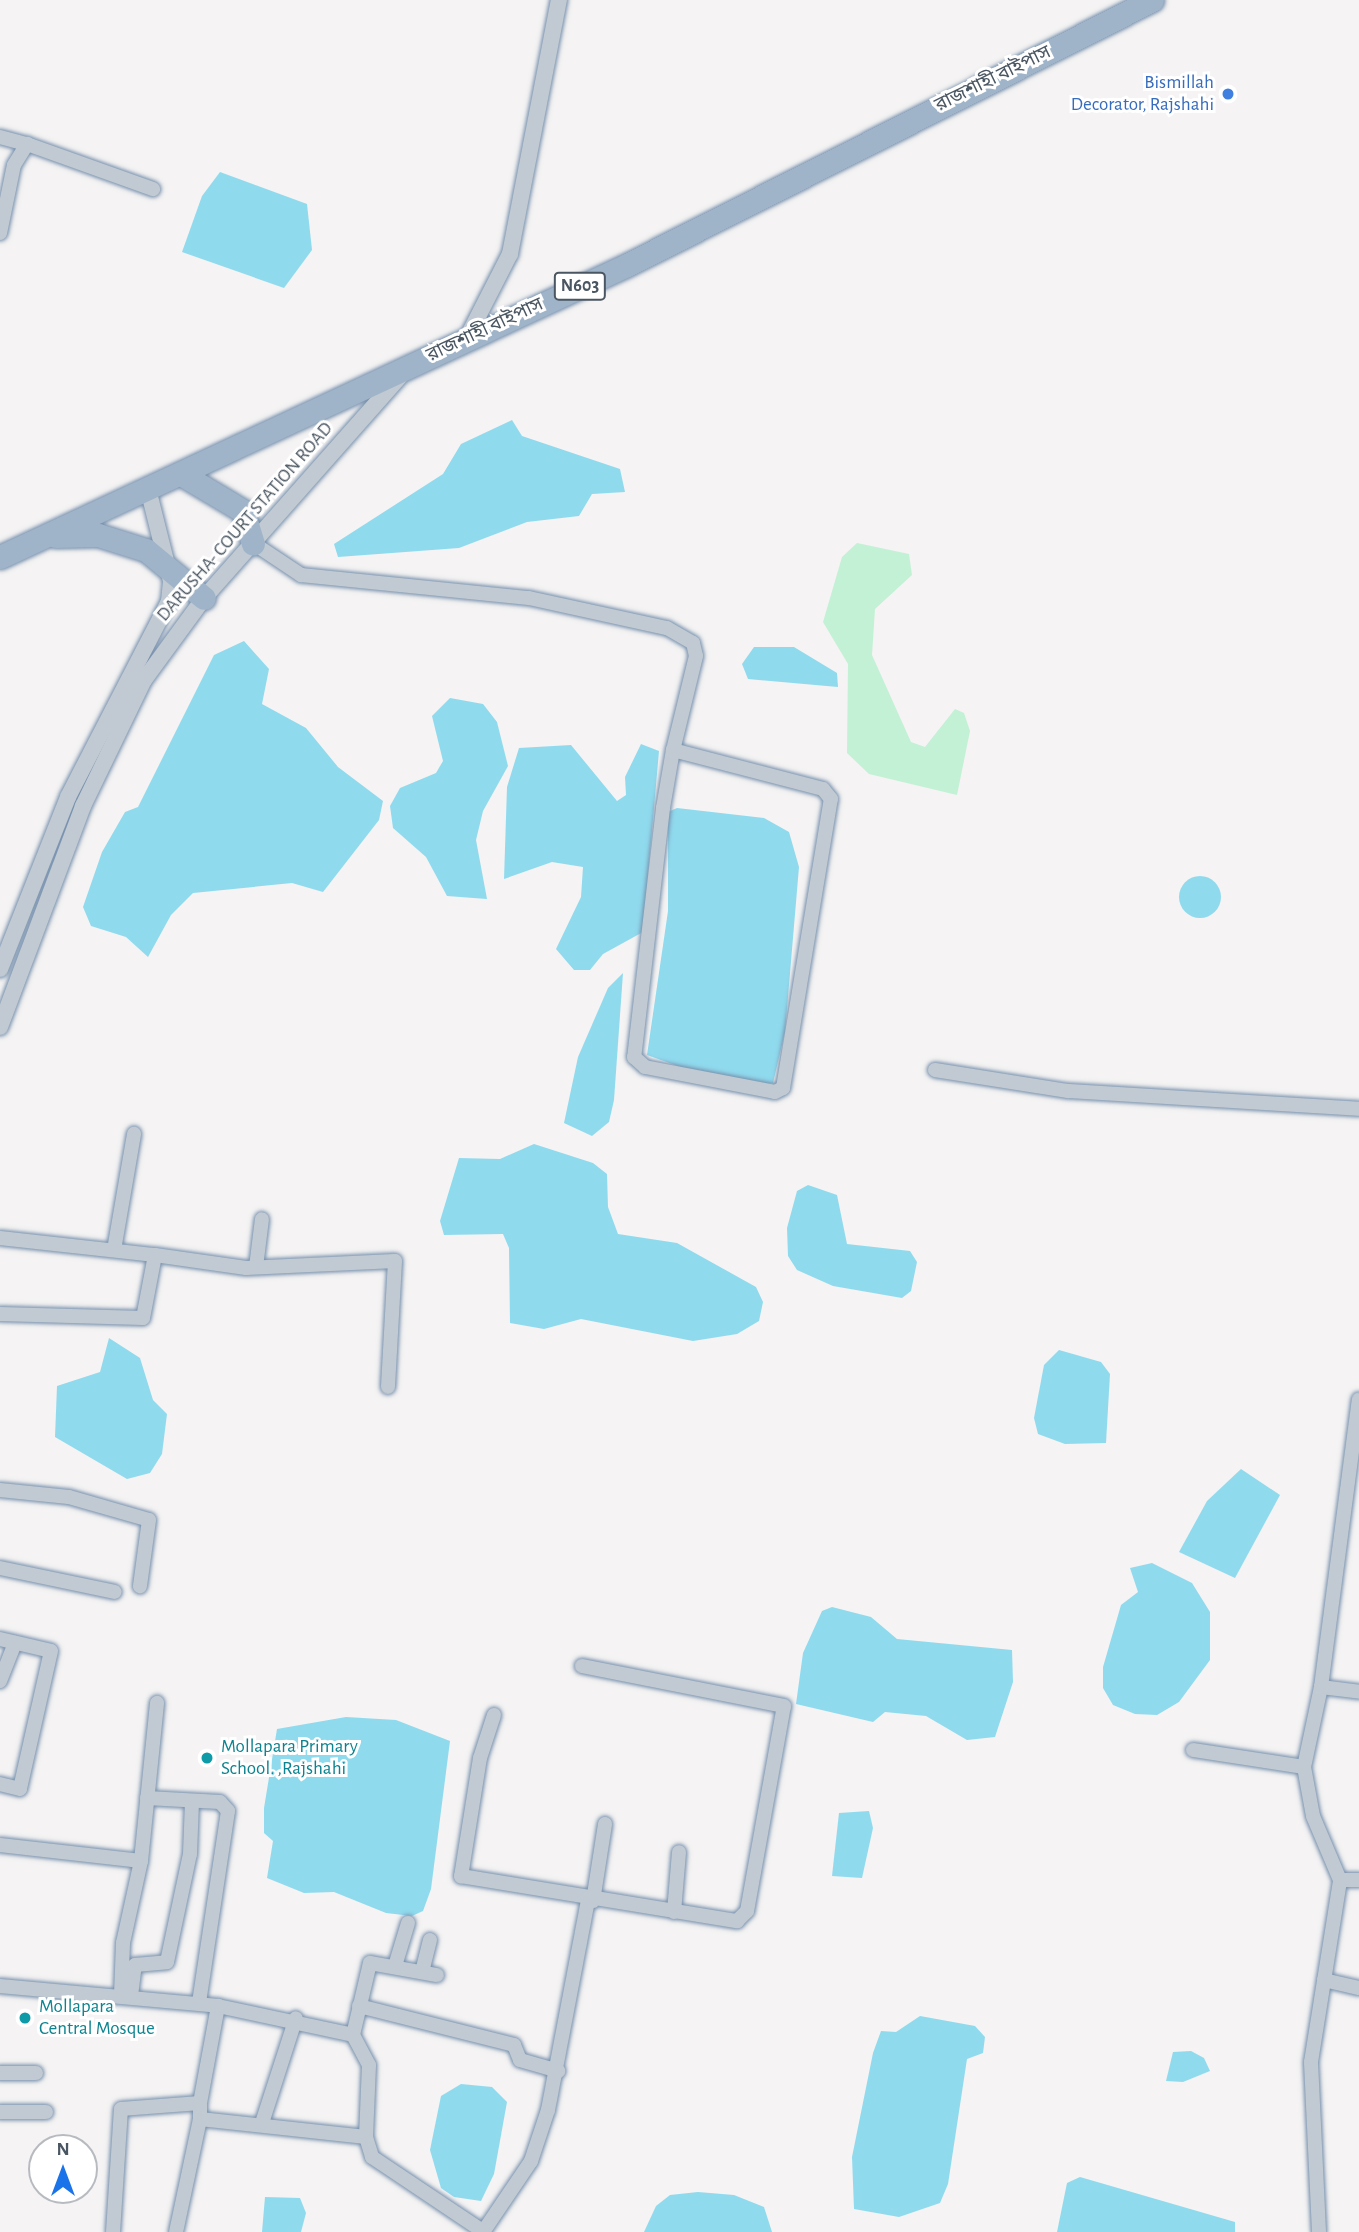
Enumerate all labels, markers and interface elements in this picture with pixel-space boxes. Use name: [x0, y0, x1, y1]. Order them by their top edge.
street label: রাজশাহী বাইপাস: [931, 41, 1055, 117]
place label: Bismillah Decorator, Rajshahi: [1071, 72, 1214, 116]
marker: Bismillah Decorator, Rajshahi: [1220, 86, 1236, 102]
road number: N603: [554, 272, 606, 300]
street label: রাজশাহী বাইপাস: [423, 293, 547, 367]
street label: DARUSHA- COURT STATION ROAD: [152, 418, 338, 626]
place label: Mollapara Primary School. ,Rajshahi: [221, 1736, 358, 1780]
marker: Mollapara Primary School. ,Rajshahi: [199, 1750, 215, 1766]
place label: Mollapara Central Mosque: [39, 1996, 155, 2040]
marker: Mollapara Central Mosque: [17, 2010, 33, 2026]
north arrow: [28, 2134, 98, 2204]
text: N: [56, 2140, 70, 2159]

